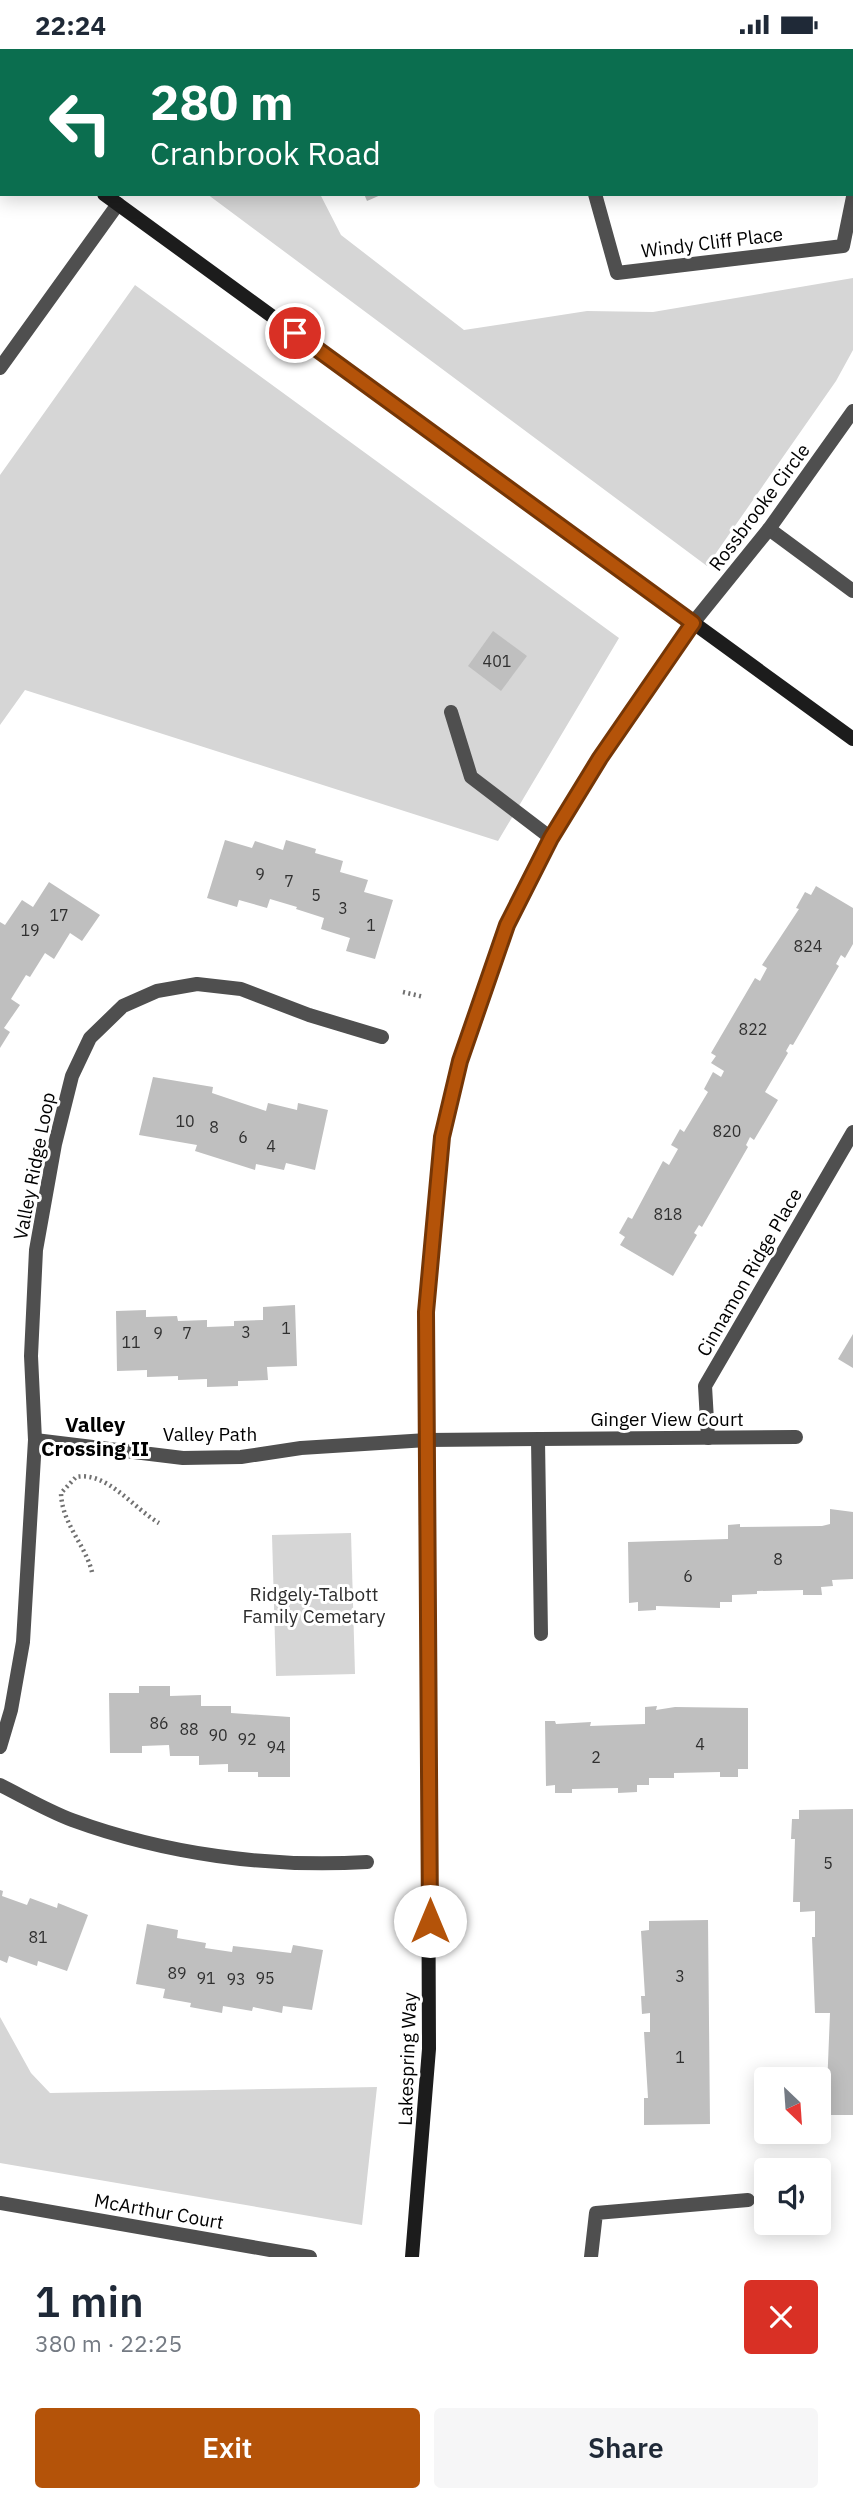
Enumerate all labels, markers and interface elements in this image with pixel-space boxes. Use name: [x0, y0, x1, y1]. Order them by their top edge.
text: 22:24: [35, 8, 106, 42]
text: 280 m: [150, 70, 294, 133]
icon: left: [35, 77, 126, 168]
text: Cranbrook Road: [150, 132, 381, 174]
street label: Windy Cliff Place: [640, 221, 784, 263]
pin: [265, 303, 325, 363]
icon: arrive: [276, 314, 314, 352]
street label: Rossbrooke Circle: [703, 439, 815, 575]
house number: 401: [483, 651, 511, 671]
house number: 9: [255, 864, 265, 884]
house number: 7: [284, 871, 294, 891]
house number: 5: [311, 885, 321, 905]
house number: 3: [338, 898, 348, 918]
house number: 17: [49, 905, 69, 925]
house number: 1: [366, 915, 376, 935]
house number: 19: [20, 920, 40, 940]
house number: 824: [794, 936, 822, 956]
house number: 822: [739, 1019, 767, 1039]
street label: Valley Ridge Loop: [8, 1090, 60, 1242]
house number: 10: [175, 1111, 195, 1131]
house number: 8: [209, 1117, 219, 1137]
house number: 820: [713, 1121, 741, 1141]
house number: 6: [238, 1127, 248, 1147]
house number: 4: [266, 1136, 276, 1156]
street label: Cinnamon Ridge Place: [691, 1184, 807, 1360]
house number: 818: [654, 1204, 682, 1224]
house number: 1: [281, 1318, 291, 1338]
house number: 3: [241, 1322, 251, 1342]
house number: 9: [153, 1323, 163, 1343]
house number: 7: [182, 1323, 192, 1343]
house number: 11: [121, 1332, 141, 1352]
street label: Ginger View Court: [590, 1407, 744, 1431]
district label: Valley Crossing II: [41, 1410, 149, 1462]
street label: Valley Path: [163, 1422, 257, 1446]
house number: 8: [773, 1549, 783, 1569]
house number: 6: [683, 1566, 693, 1586]
park label: Ridgely-Talbott Family Cemetary: [243, 1582, 386, 1628]
house number: 86: [149, 1713, 169, 1733]
house number: 88: [179, 1719, 199, 1739]
house number: 90: [208, 1725, 228, 1745]
house number: 92: [237, 1729, 257, 1749]
house number: 4: [695, 1734, 705, 1754]
house number: 94: [266, 1737, 286, 1757]
house number: 2: [591, 1747, 601, 1767]
house number: 5: [823, 1853, 833, 1873]
position arrow: [393, 1884, 467, 1958]
house number: 81: [28, 1927, 48, 1947]
house number: 89: [167, 1963, 187, 1983]
house number: 3: [675, 1966, 685, 1986]
house number: 91: [196, 1968, 216, 1988]
house number: 95: [255, 1968, 275, 1988]
house number: 93: [226, 1969, 246, 1989]
street label: Lakespring Way: [393, 1991, 421, 2126]
house number: 1: [675, 2047, 685, 2067]
north arrow: [754, 2067, 831, 2144]
map controls: [754, 2067, 831, 2235]
button: sound: [754, 2158, 831, 2235]
street label: McArthur Court: [92, 2188, 226, 2234]
text: 1 min: [35, 2274, 144, 2329]
button: close: [744, 2280, 818, 2354]
text: 380 m · 22:25: [35, 2328, 182, 2358]
button: Exit: [35, 2408, 420, 2488]
button: Share: [434, 2408, 818, 2488]

